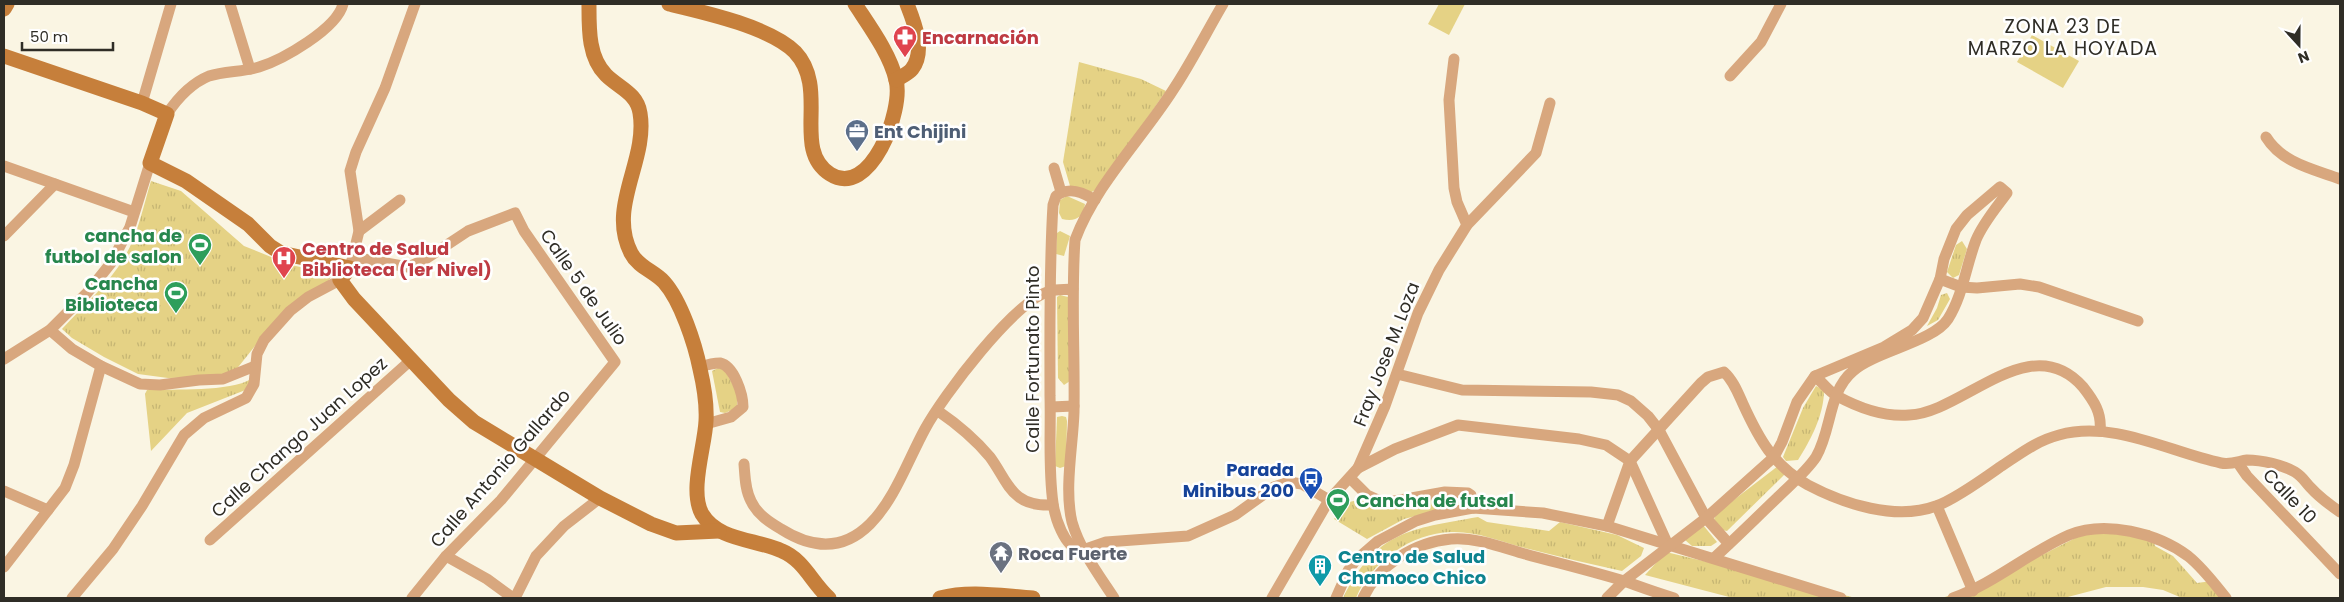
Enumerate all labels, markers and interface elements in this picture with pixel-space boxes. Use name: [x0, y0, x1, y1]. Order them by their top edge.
district label: ZONA 23 DE MARZO LA HOYADA: [1968, 13, 2158, 62]
scale bar: [22, 20, 114, 52]
north arrow: [2274, 20, 2324, 70]
pharmacy icon: Encarnación: [892, 24, 918, 58]
place label: Encarnación: [922, 25, 1039, 50]
text: 50 m: [30, 26, 68, 47]
text: N: [2295, 46, 2312, 68]
office icon: Ent Chijini: [844, 118, 870, 152]
place label: Ent Chijini: [874, 119, 966, 144]
place label: cancha de futbol de salon: [45, 223, 182, 269]
street label: Calle 5 de Julio: [535, 224, 633, 350]
sports icon: cancha de futbol de salon: [187, 232, 213, 266]
place label: Centro de Salud Biblioteca (1er Nivel): [302, 236, 492, 282]
hospital icon: Centro de Salud Biblioteca (1er Nivel): [271, 245, 297, 279]
street label: Calle Fortunato Pinto: [1020, 265, 1045, 453]
place label: Cancha Biblioteca: [65, 271, 158, 317]
street label: Fray Jose M. Loza: [1347, 278, 1425, 430]
sports icon: Cancha Biblioteca: [163, 280, 189, 314]
street label: Calle Chango Juan Lopez: [206, 351, 392, 523]
street label: Calle Antonio Gallardo: [424, 383, 576, 553]
place label: Parada Minibus 200: [1183, 457, 1294, 503]
street label: Calle 10: [2257, 463, 2323, 529]
bus stop icon: Parada Minibus 200: [1298, 466, 1324, 500]
sports icon: Cancha de futsal: [1325, 487, 1351, 521]
place label: Cancha de futsal: [1356, 488, 1514, 513]
temple icon: Roca Fuerte: [988, 540, 1014, 574]
place label: Roca Fuerte: [1018, 541, 1127, 566]
place label: Centro de Salud Chamoco Chico: [1338, 544, 1486, 590]
building icon: Centro de Salud Chamoco Chico: [1307, 553, 1333, 587]

